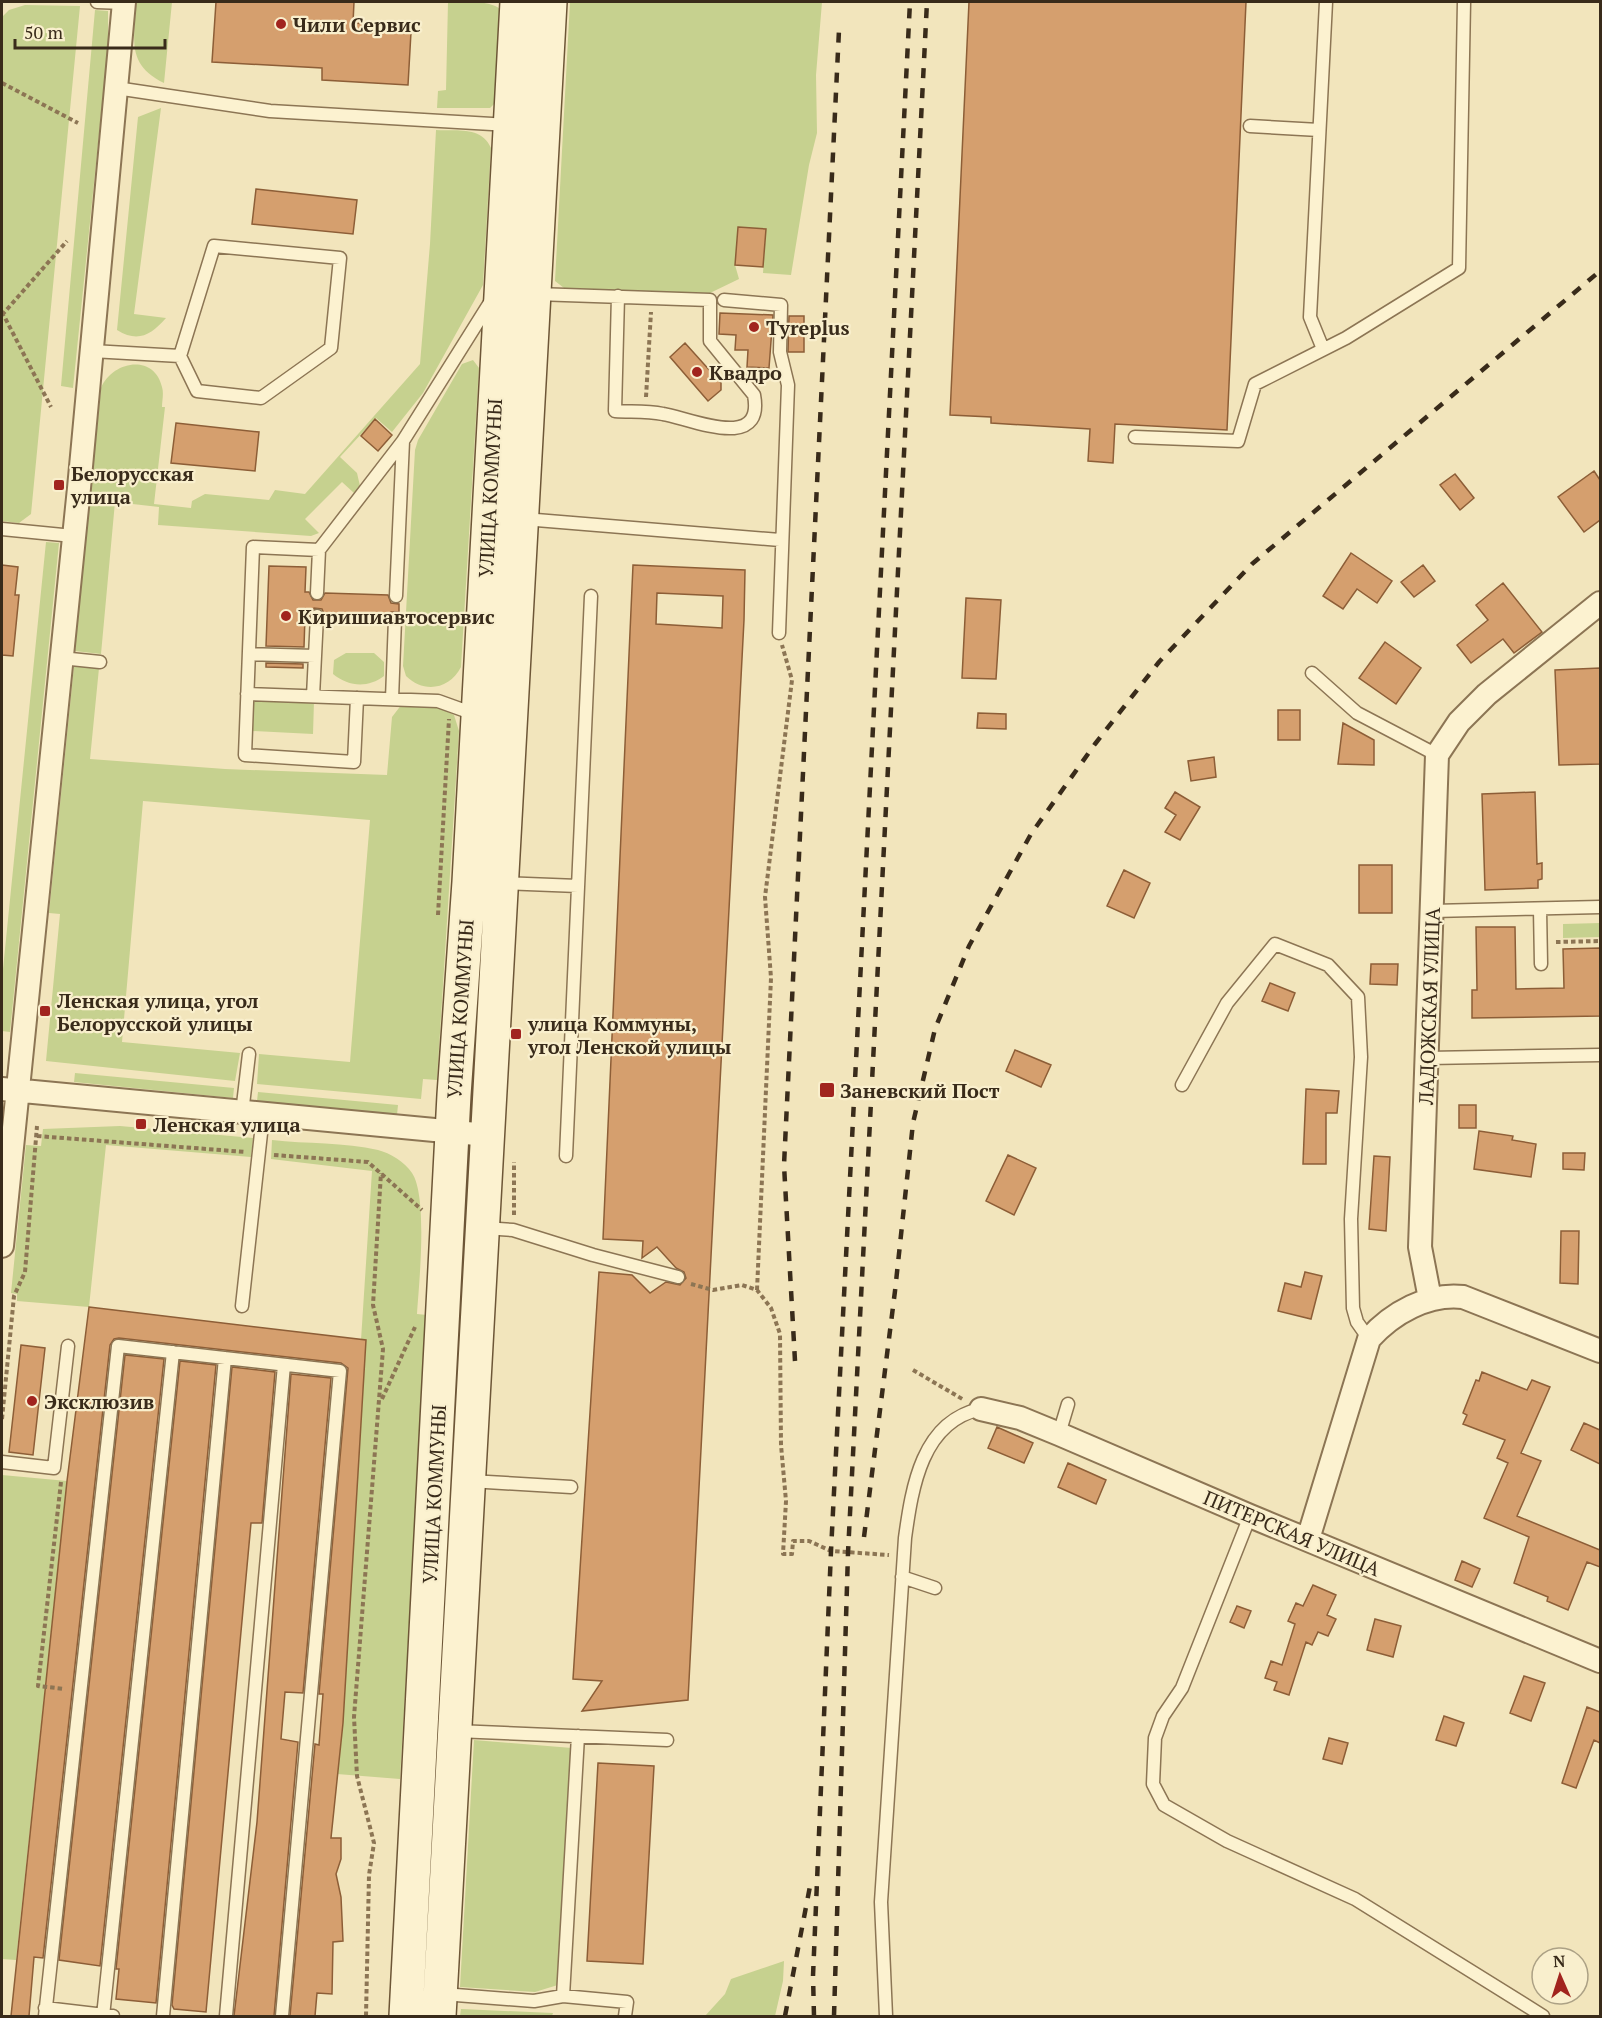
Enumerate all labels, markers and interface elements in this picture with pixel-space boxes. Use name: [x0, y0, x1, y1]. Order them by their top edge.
place label: Чили Сервис: [293, 11, 421, 38]
scale bar: [15, 12, 165, 50]
marker: Чили Сервис: [274, 17, 288, 31]
text: 50 m: [24, 20, 64, 44]
place label: Tyreplus: [766, 314, 850, 341]
marker: Tyreplus: [747, 320, 761, 334]
place label: Квадро: [709, 359, 782, 386]
marker: Квадро: [690, 365, 704, 379]
street label: УЛИЦА КОММУНЫ: [472, 398, 508, 578]
place label: Белорусская улица: [70, 460, 194, 510]
marker: Белорусская улица: [52, 478, 66, 492]
place label: Киришиавтосервис: [298, 603, 495, 630]
marker: Киришиавтосервис: [279, 609, 293, 623]
street label: ЛАДОЖСКАЯ УЛИЦА: [1412, 906, 1446, 1106]
street label: УЛИЦА КОММУНЫ: [440, 918, 480, 1099]
place label: Ленская улица, угол Белорусской улицы: [56, 987, 259, 1037]
marker: Ленская улица, угол Белорусской улицы: [38, 1004, 52, 1018]
place label: улица Коммуны, угол Ленской улицы: [527, 1010, 732, 1060]
marker: улица Коммуны, угол Ленской улицы: [509, 1027, 523, 1041]
place label: Заневский Пост: [840, 1077, 1000, 1104]
marker: Заневский Пост: [818, 1081, 836, 1099]
place label: Ленская улица: [152, 1111, 301, 1138]
marker: Ленская улица: [134, 1117, 148, 1131]
place label: Эксклюзив: [44, 1388, 154, 1415]
marker: Эксклюзив: [25, 1394, 39, 1408]
street label: УЛИЦА КОММУНЫ: [416, 1404, 452, 1584]
street label: ПИТЕРСКАЯ УЛИЦА: [1199, 1484, 1385, 1583]
north arrow: [1530, 1946, 1590, 2006]
text: N: [1553, 1950, 1566, 1972]

